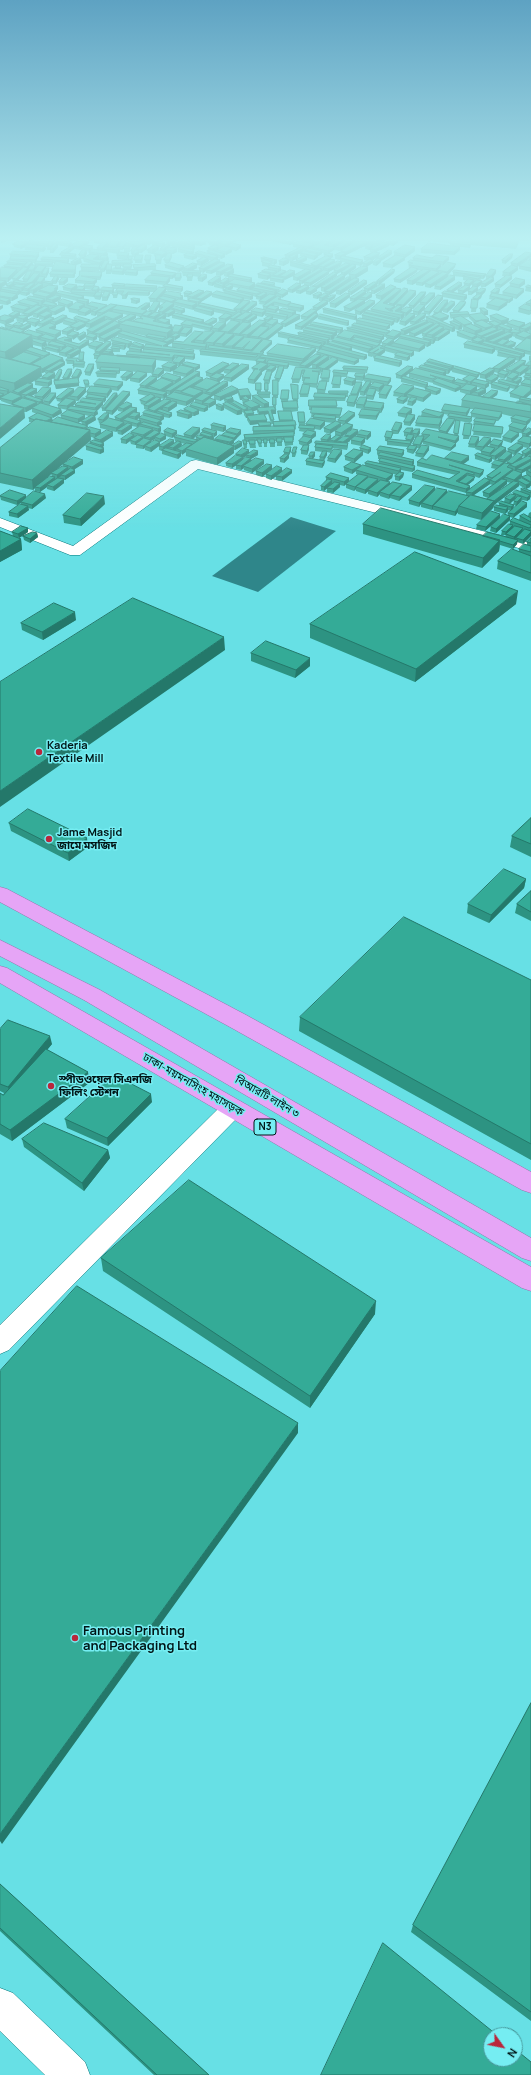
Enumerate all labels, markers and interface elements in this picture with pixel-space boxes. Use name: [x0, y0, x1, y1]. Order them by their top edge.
place label: Kaderia Textile Mill: [47, 739, 104, 765]
marker: Kaderia Textile Mill: [34, 747, 44, 757]
place label: Jame Masjid জামে মসজিদ: [57, 826, 122, 852]
marker: Jame Masjid জামে মসজিদ: [44, 834, 54, 844]
street label: ঢাকা-ময়মনসিংহ মহাসড়ক: [140, 1051, 246, 1119]
place label: স্পীডওয়েল সিএনজি ফিলিং স্টেশন: [59, 1073, 152, 1099]
street label: বিআরটি লাইন ৩: [232, 1073, 302, 1121]
marker: স্পীডওয়েল সিএনজি ফিলিং স্টেশন: [46, 1081, 56, 1091]
road number: N3: [254, 1119, 276, 1135]
place label: Famous Printing and Packaging Ltd: [83, 1623, 197, 1654]
marker: Famous Printing and Packaging Ltd: [70, 1633, 80, 1643]
north arrow: [483, 2027, 523, 2067]
text: N: [504, 2046, 521, 2061]

